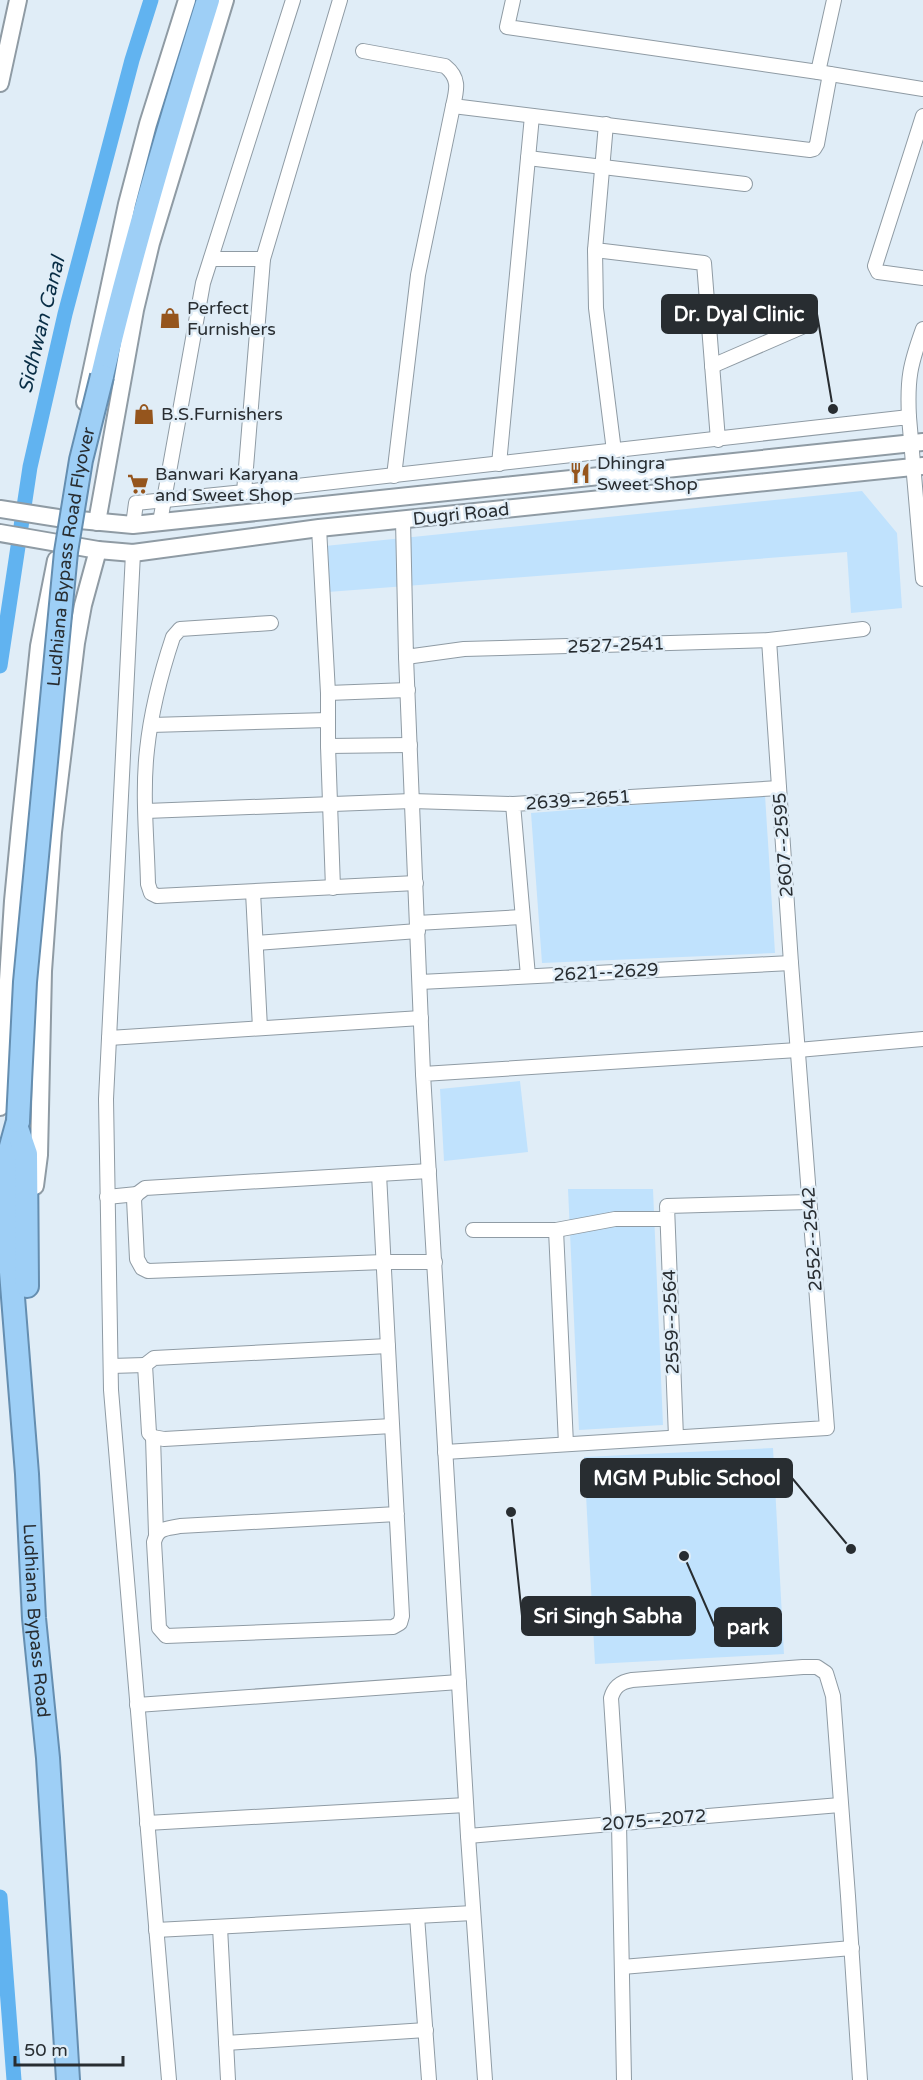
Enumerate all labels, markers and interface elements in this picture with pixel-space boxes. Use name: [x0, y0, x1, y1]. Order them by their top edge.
water label: Sidhwan Canal: [13, 252, 71, 396]
callout: Dr. Dyal Clinic: [662, 295, 817, 333]
place label: Perfect Furnishers: [187, 297, 276, 340]
text: Dr. Dyal Clinic: [673, 303, 805, 327]
shop icon: Perfect Furnishers: [158, 306, 182, 330]
shop icon: B.S.Furnishers: [132, 402, 156, 426]
place label: B.S.Furnishers: [161, 403, 283, 425]
street label: Ludhiana Bypass Road Flyover: [42, 425, 100, 687]
place label: Dhingra Sweet Shop: [597, 452, 698, 495]
restaurant icon: Dhingra Sweet Shop: [568, 461, 592, 485]
place label: Banwari Karyana and Sweet Shop: [155, 463, 299, 506]
supermarket icon: Banwari Karyana and Sweet Shop: [126, 472, 150, 496]
street label: Dugri Road: [412, 498, 510, 530]
street label: 2527-2541: [567, 632, 665, 658]
street label: 2639--2651: [525, 785, 631, 815]
street label: 2607--2595: [768, 792, 798, 898]
street label: 2621--2629: [553, 958, 659, 986]
street label: 2552--2542: [797, 1186, 827, 1292]
street label: 2559--2564: [658, 1269, 684, 1375]
callout: MGM Public School: [581, 1459, 792, 1497]
text: MGM Public School: [593, 1467, 781, 1491]
street label: Ludhiana Bypass Road: [18, 1523, 55, 1719]
callout: Sri Singh Sabha: [522, 1597, 695, 1635]
text: Sri Singh Sabha: [534, 1605, 682, 1629]
callout: park: [715, 1608, 781, 1646]
text: park: [727, 1616, 769, 1640]
street label: 2075--2072: [601, 1804, 707, 1836]
scale bar: [15, 2029, 123, 2067]
text: 50 m: [24, 2039, 68, 2061]

